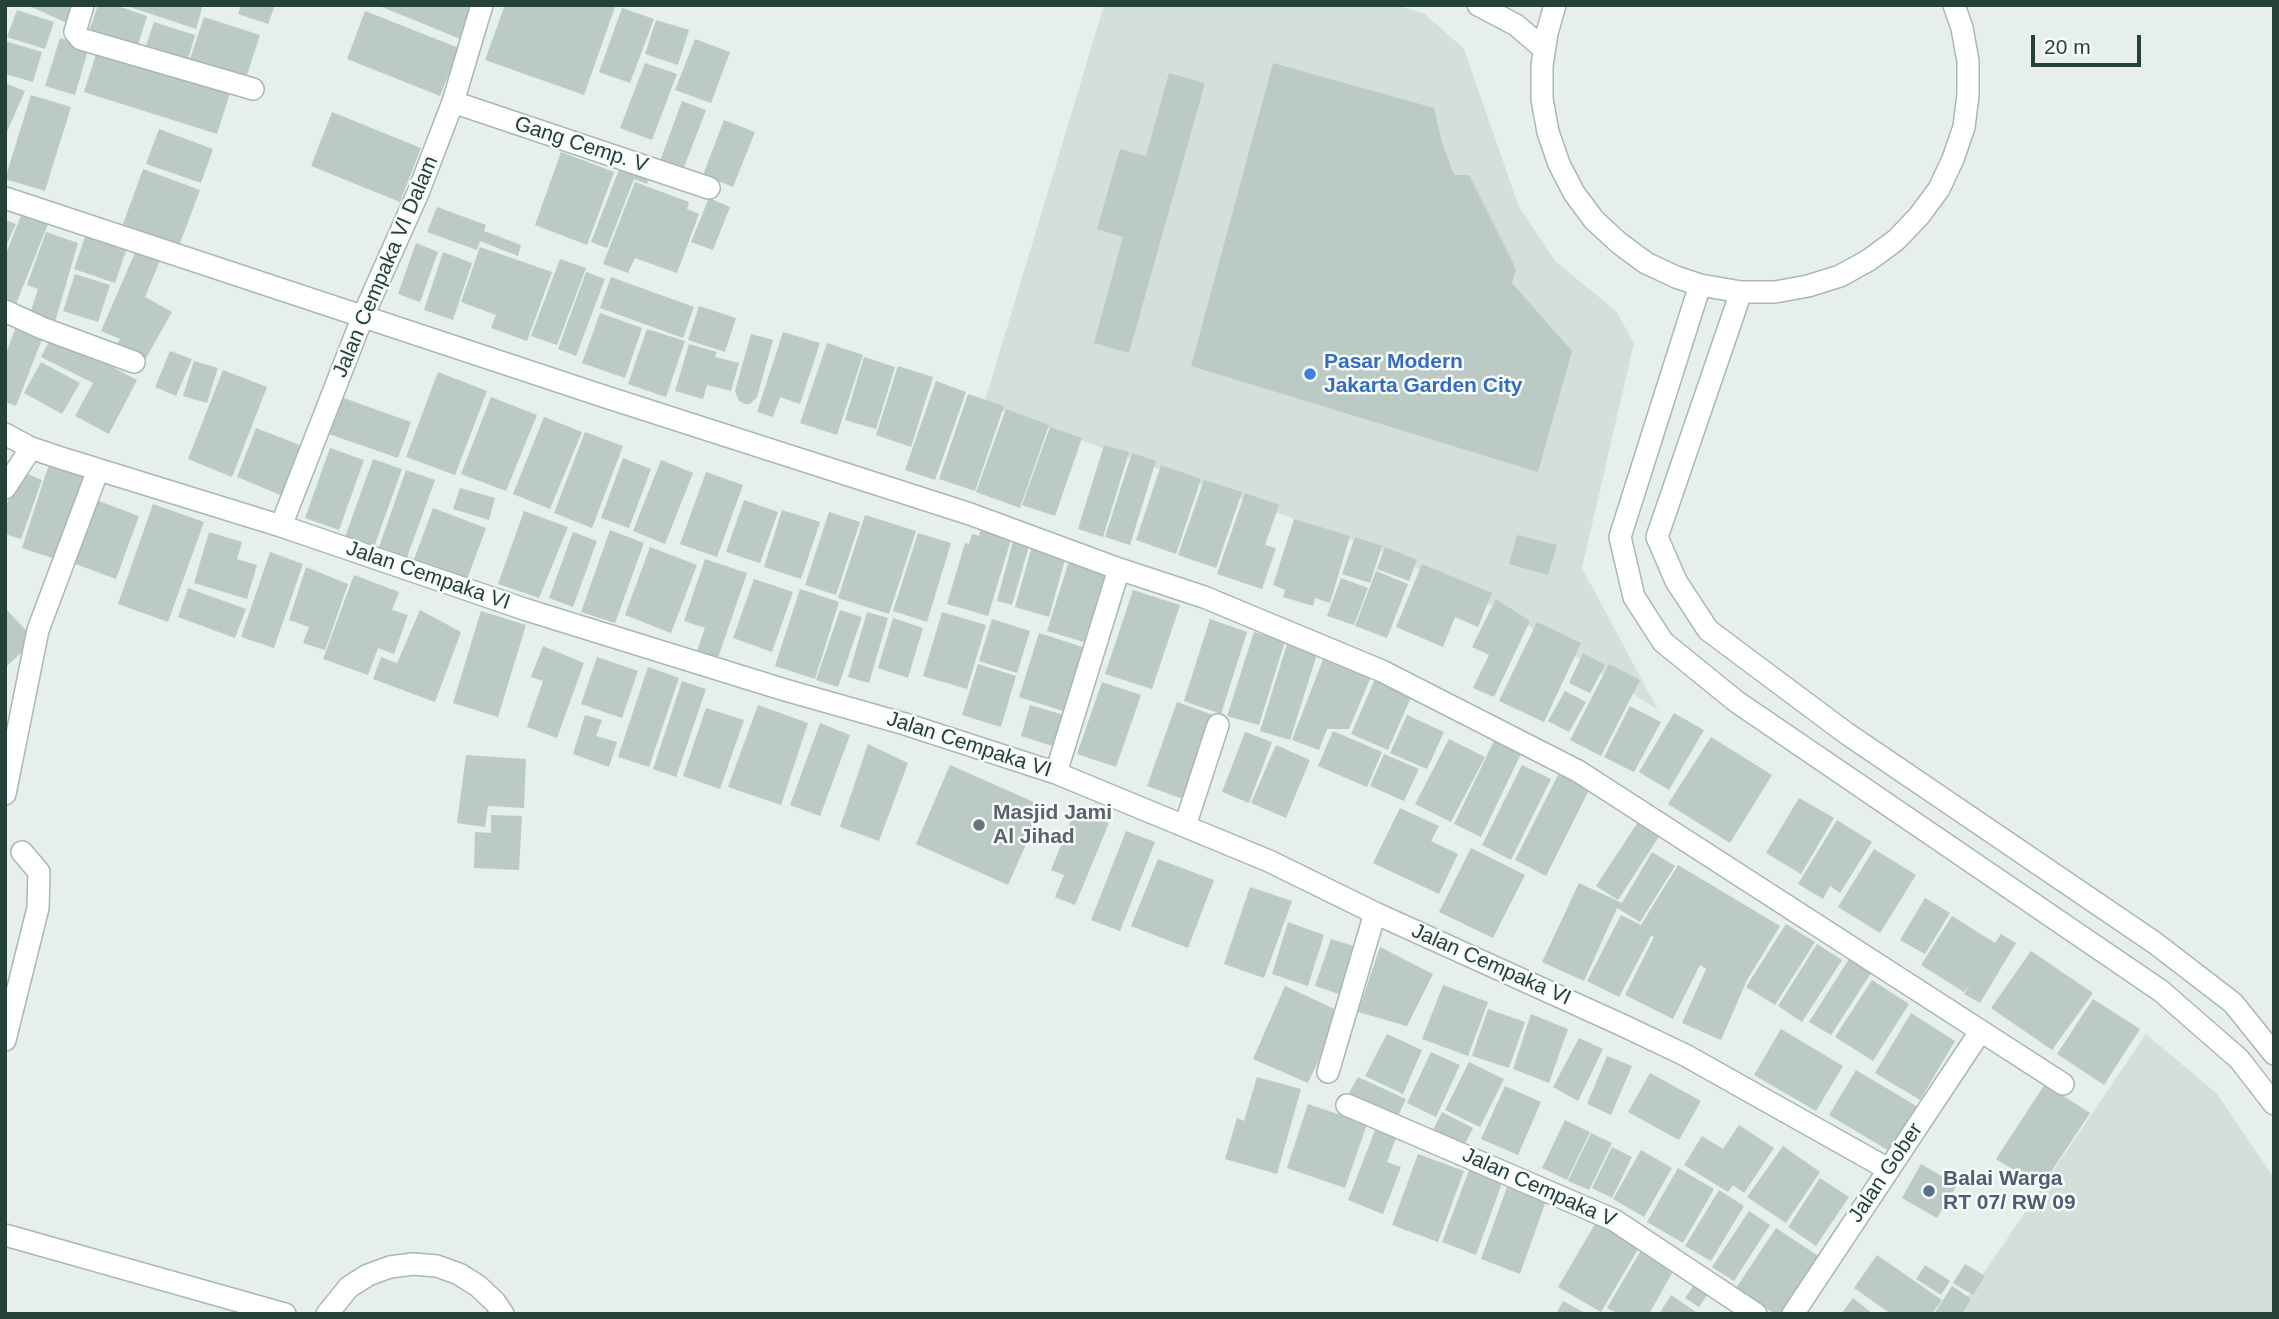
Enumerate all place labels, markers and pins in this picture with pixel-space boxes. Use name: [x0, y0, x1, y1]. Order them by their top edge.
place label: Pasar Modern Jakarta Garden City: [1324, 349, 1522, 399]
marker: Pasar Modern Jakarta Garden City: [1302, 366, 1318, 382]
place label: Masjid Jami Al Jihad: [993, 800, 1112, 850]
marker: Masjid Jami Al Jihad: [971, 817, 987, 833]
place label: Balai Warga RT 07/ RW 09: [1943, 1166, 2076, 1216]
marker: Balai Warga RT 07/ RW 09: [1921, 1183, 1937, 1199]

